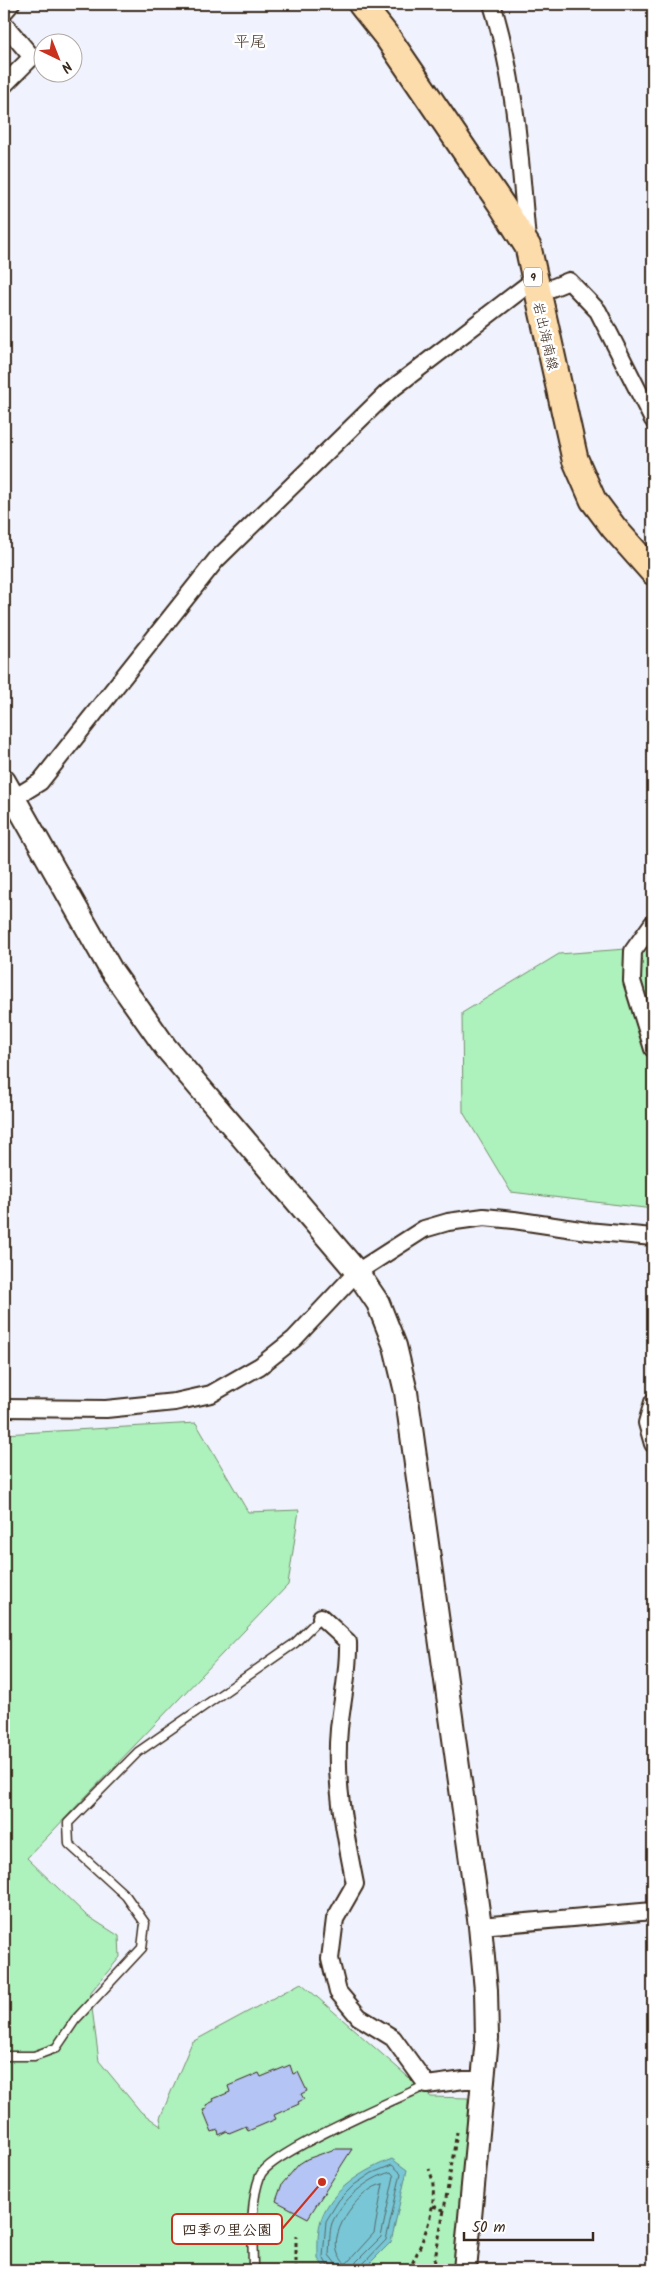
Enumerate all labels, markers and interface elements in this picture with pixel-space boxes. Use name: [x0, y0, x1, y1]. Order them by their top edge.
district label: 平尾: [234, 30, 266, 55]
north arrow: [32, 32, 82, 82]
text: N: [55, 56, 77, 78]
road number: 9: [524, 268, 542, 286]
street label: 岩出海南線: [526, 300, 564, 373]
scale bar: [464, 2209, 593, 2241]
callout: 四季の里公園: [172, 2214, 282, 2244]
text: 50 m: [472, 2216, 506, 2240]
text: 四季の里公園: [182, 2219, 272, 2243]

